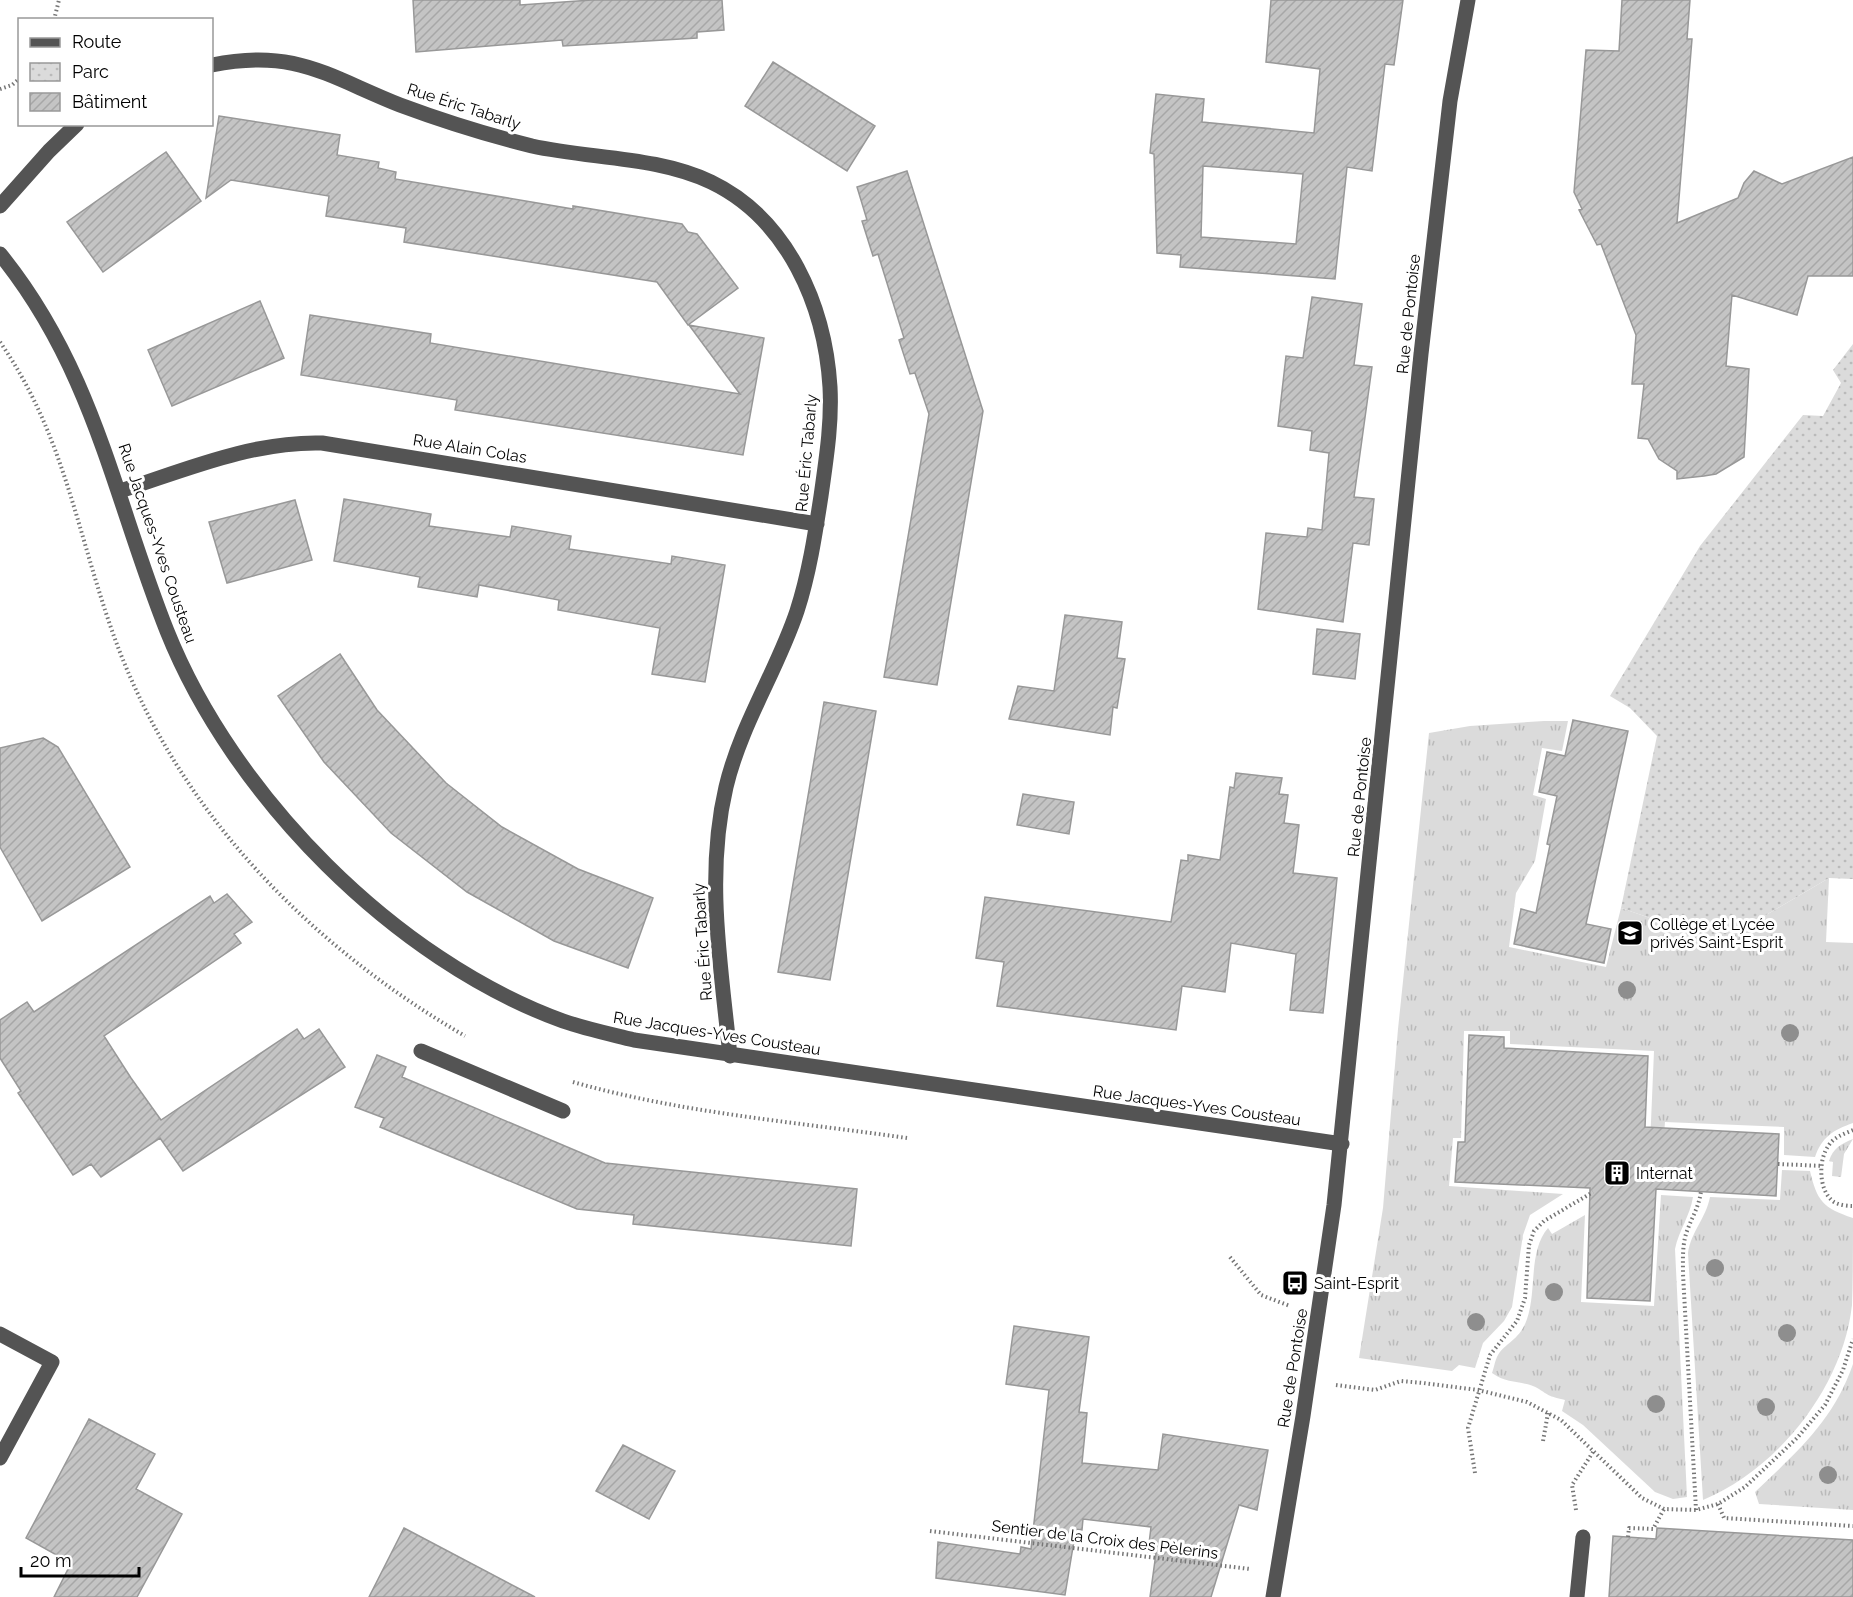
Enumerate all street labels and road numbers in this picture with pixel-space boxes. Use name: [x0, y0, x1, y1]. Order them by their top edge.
street label: Rue Éric Tabarly: [405, 78, 524, 134]
street label: Rue de Pontoise: [1393, 253, 1424, 375]
street label: Rue Éric Tabarly: [791, 393, 821, 513]
street label: Rue Alain Colas: [412, 430, 528, 467]
street label: Rue Jacques-Yves Cousteau: [114, 441, 201, 645]
street label: Rue de Pontoise: [1344, 736, 1375, 858]
street label: Rue Éric Tabarly: [688, 882, 716, 1002]
street label: Rue Jacques-Yves Cousteau: [612, 1008, 822, 1059]
street label: Rue Jacques-Yves Cousteau: [1092, 1081, 1302, 1130]
street label: Rue de Pontoise: [1274, 1307, 1311, 1429]
street label: Sentier de la Croix des Pèlerins: [991, 1516, 1220, 1563]

